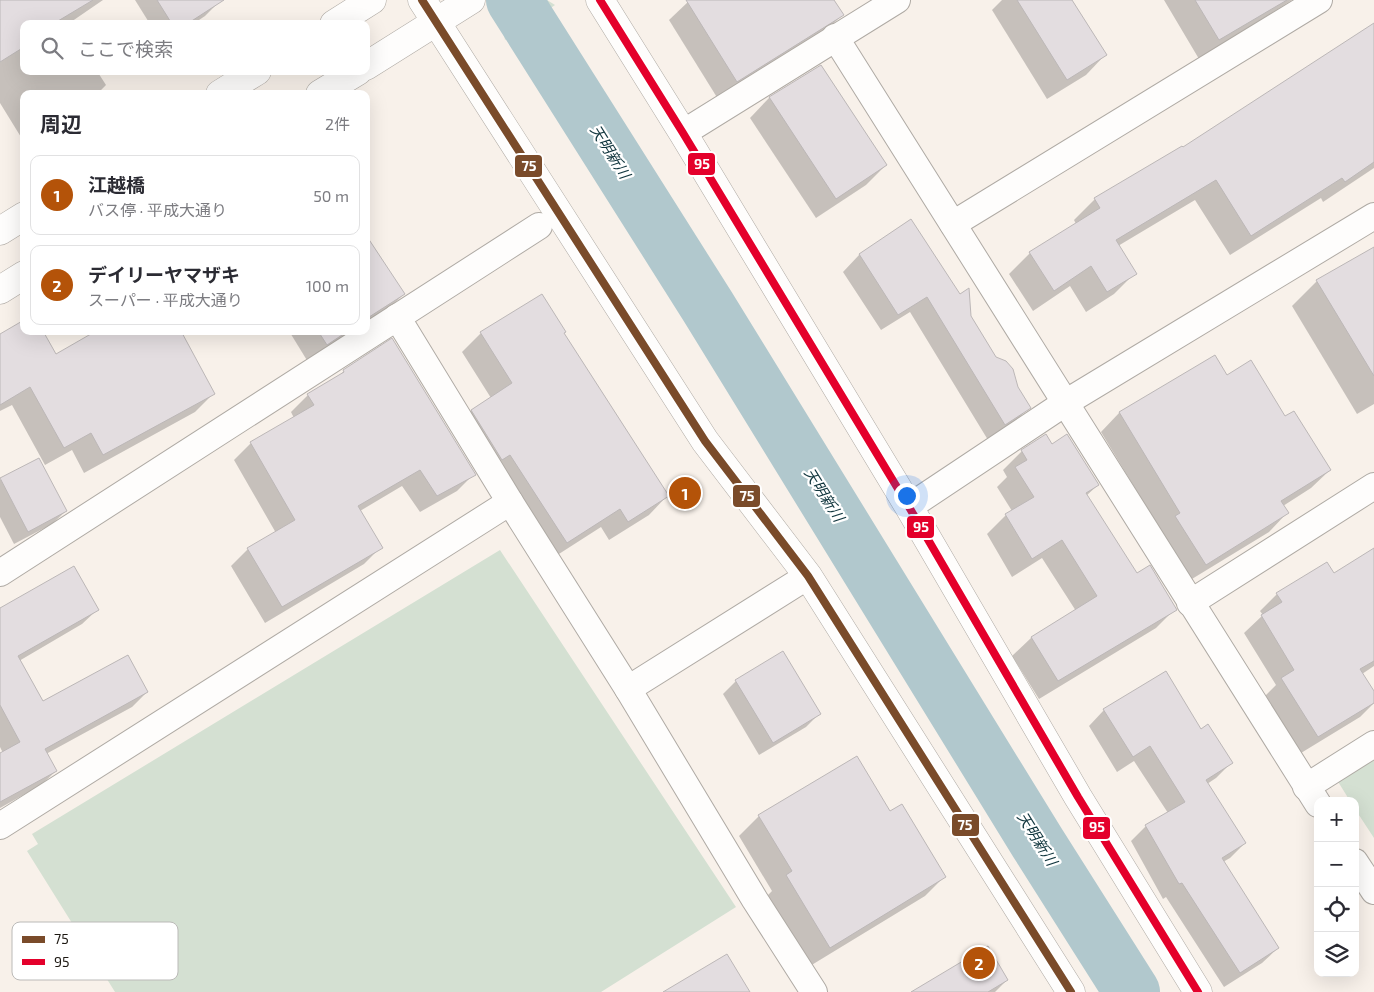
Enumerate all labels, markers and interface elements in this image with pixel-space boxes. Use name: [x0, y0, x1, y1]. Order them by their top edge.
search box: [20, 20, 370, 75]
icon: search: [38, 34, 66, 62]
text: ここで検索: [78, 37, 173, 60]
text: 周辺: [40, 111, 82, 136]
text: 2件: [325, 114, 350, 133]
water label: 天明新川: [587, 121, 635, 183]
line badge: 95: [687, 152, 716, 176]
line badge: 75: [514, 154, 543, 178]
text: 95: [694, 155, 710, 172]
text: 75: [521, 157, 537, 174]
text: 江越橋: [88, 173, 145, 196]
text: 1: [54, 186, 60, 205]
text: 50 m: [313, 186, 349, 205]
text: バス停 · 平成大通り: [88, 200, 227, 219]
text: デイリーヤマザキ: [88, 263, 240, 286]
text: 2: [52, 276, 62, 295]
text: 100 m: [306, 276, 349, 295]
text: スーパー · 平成大通り: [88, 290, 243, 309]
water label: 天明新川: [801, 464, 849, 526]
pin: 1: [669, 474, 701, 512]
your location: [894, 483, 920, 509]
line badge: 75: [732, 484, 761, 508]
text: 75: [739, 487, 755, 504]
line badge: 95: [906, 515, 935, 539]
text: 95: [913, 518, 929, 535]
map controls: [1314, 797, 1359, 977]
button: +: [1314, 797, 1359, 842]
water label: 天明新川: [1014, 808, 1062, 870]
line badge: 75: [951, 813, 980, 837]
text: 75: [957, 816, 973, 833]
line badge: 95: [1082, 816, 1111, 840]
text: 95: [1089, 818, 1105, 835]
button: −: [1314, 842, 1359, 887]
button: locate: [1314, 887, 1359, 932]
legend: [12, 922, 178, 980]
text: 75: [54, 930, 69, 947]
button: layers: [1314, 932, 1359, 977]
pin: 2: [963, 944, 995, 982]
text: 95: [54, 953, 70, 970]

